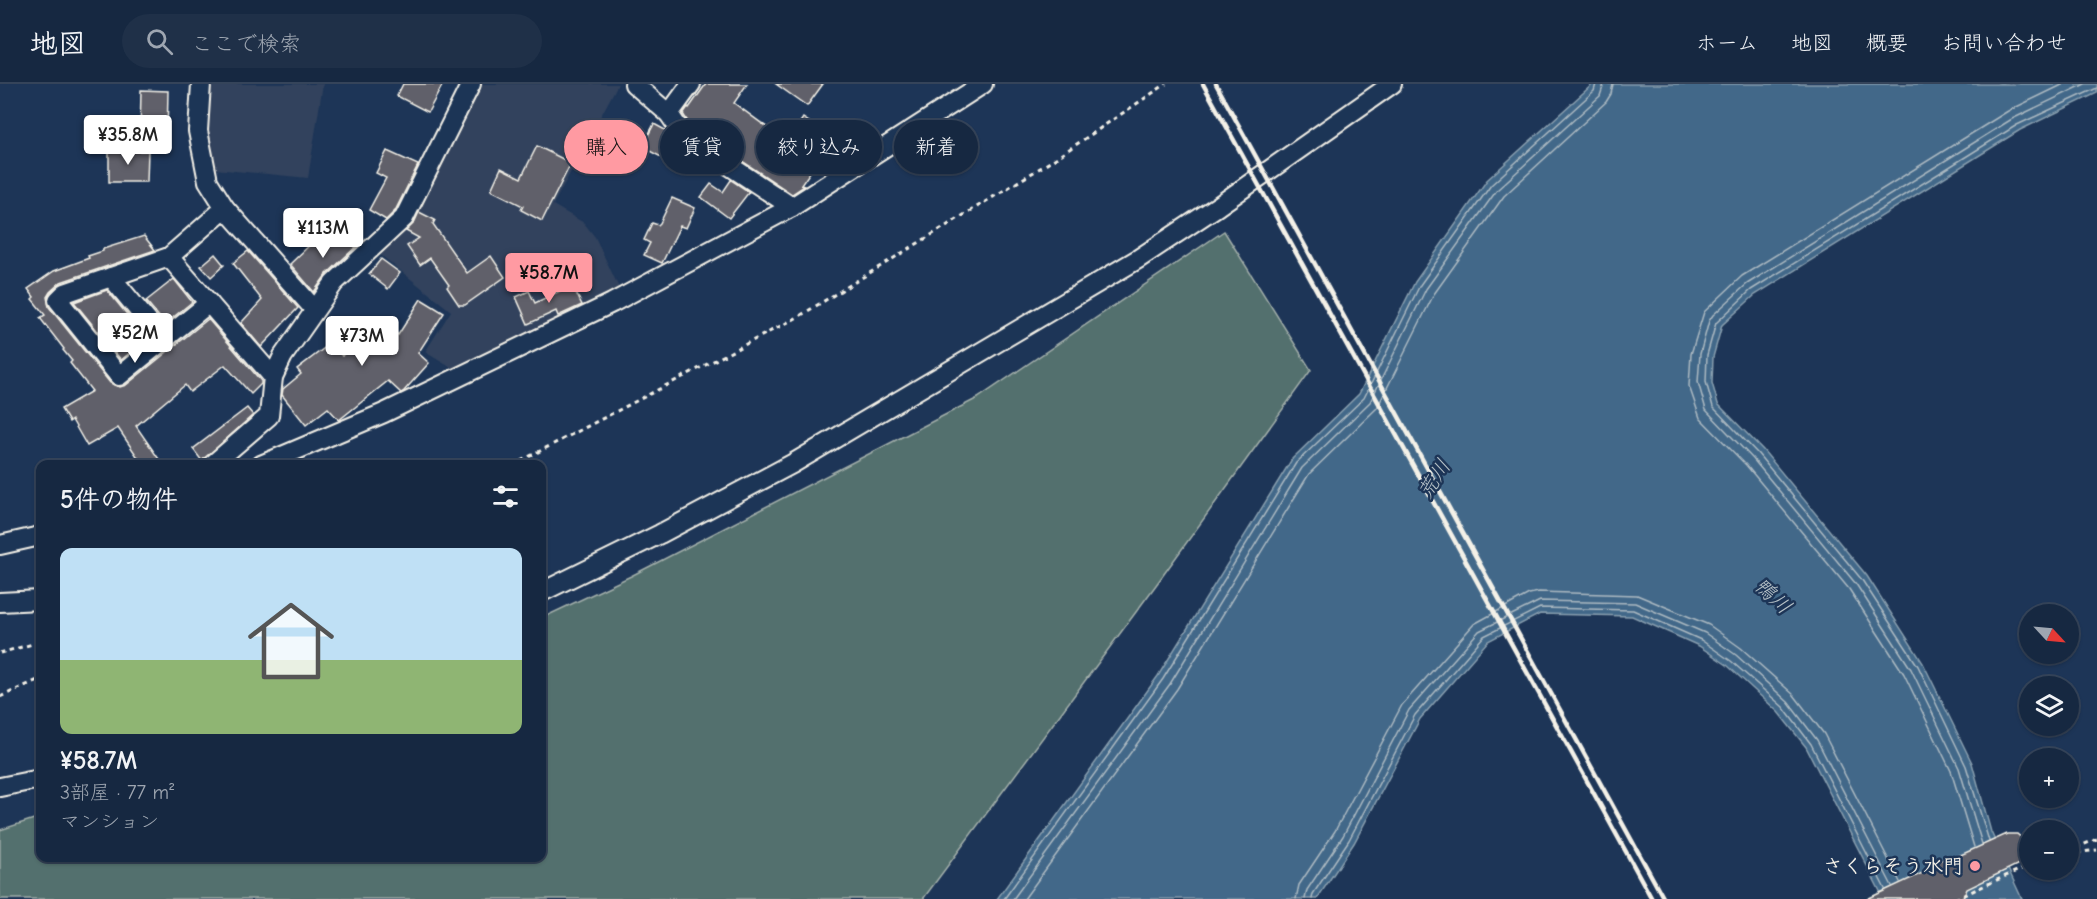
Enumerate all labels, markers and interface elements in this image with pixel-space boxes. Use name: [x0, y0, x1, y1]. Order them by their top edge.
search box: [122, 14, 542, 68]
icon: search: [143, 25, 176, 58]
text: 地図: [30, 28, 86, 60]
text: ここで検索: [191, 31, 301, 57]
text: ホーム: [1696, 31, 1758, 55]
text: 地図: [1791, 31, 1833, 55]
text: 概要: [1866, 31, 1908, 55]
text: お問い合わせ: [1941, 31, 2067, 55]
pin: ¥35.8M: [79, 115, 177, 166]
chip: 購入: [564, 120, 648, 174]
chip: 賃貸: [660, 120, 744, 174]
chip: 絞り込み: [756, 120, 882, 174]
chip: 新着: [894, 120, 978, 174]
text: ¥35.8M: [98, 123, 158, 146]
pin: ¥113M: [281, 208, 365, 259]
text: ¥113M: [297, 216, 349, 239]
pin: ¥58.7M: [500, 253, 598, 304]
text: ¥58.7M: [519, 261, 579, 284]
pin: ¥52M: [99, 313, 171, 364]
pin: ¥73M: [326, 316, 398, 367]
text: ¥52M: [112, 321, 158, 344]
text: ¥73M: [340, 324, 384, 347]
water label: 荒川: [1412, 455, 1456, 503]
icon: filters: [489, 480, 522, 513]
text: 5件の物件: [60, 485, 178, 515]
water label: 鴨川: [1749, 573, 1797, 619]
icon: home: [237, 587, 345, 695]
north arrow: [2019, 604, 2079, 664]
map controls: [2019, 604, 2079, 880]
button: layers: [2019, 676, 2079, 736]
text: ¥58.7M: [60, 746, 137, 776]
button: +: [2019, 748, 2079, 808]
text: 3部屋 · 77 m²: [60, 781, 174, 804]
text: マンション: [60, 810, 159, 833]
button: −: [2019, 820, 2079, 880]
place label: さくらそう水門: [1823, 855, 1963, 878]
marker: さくらそう水門: [1968, 859, 1982, 873]

